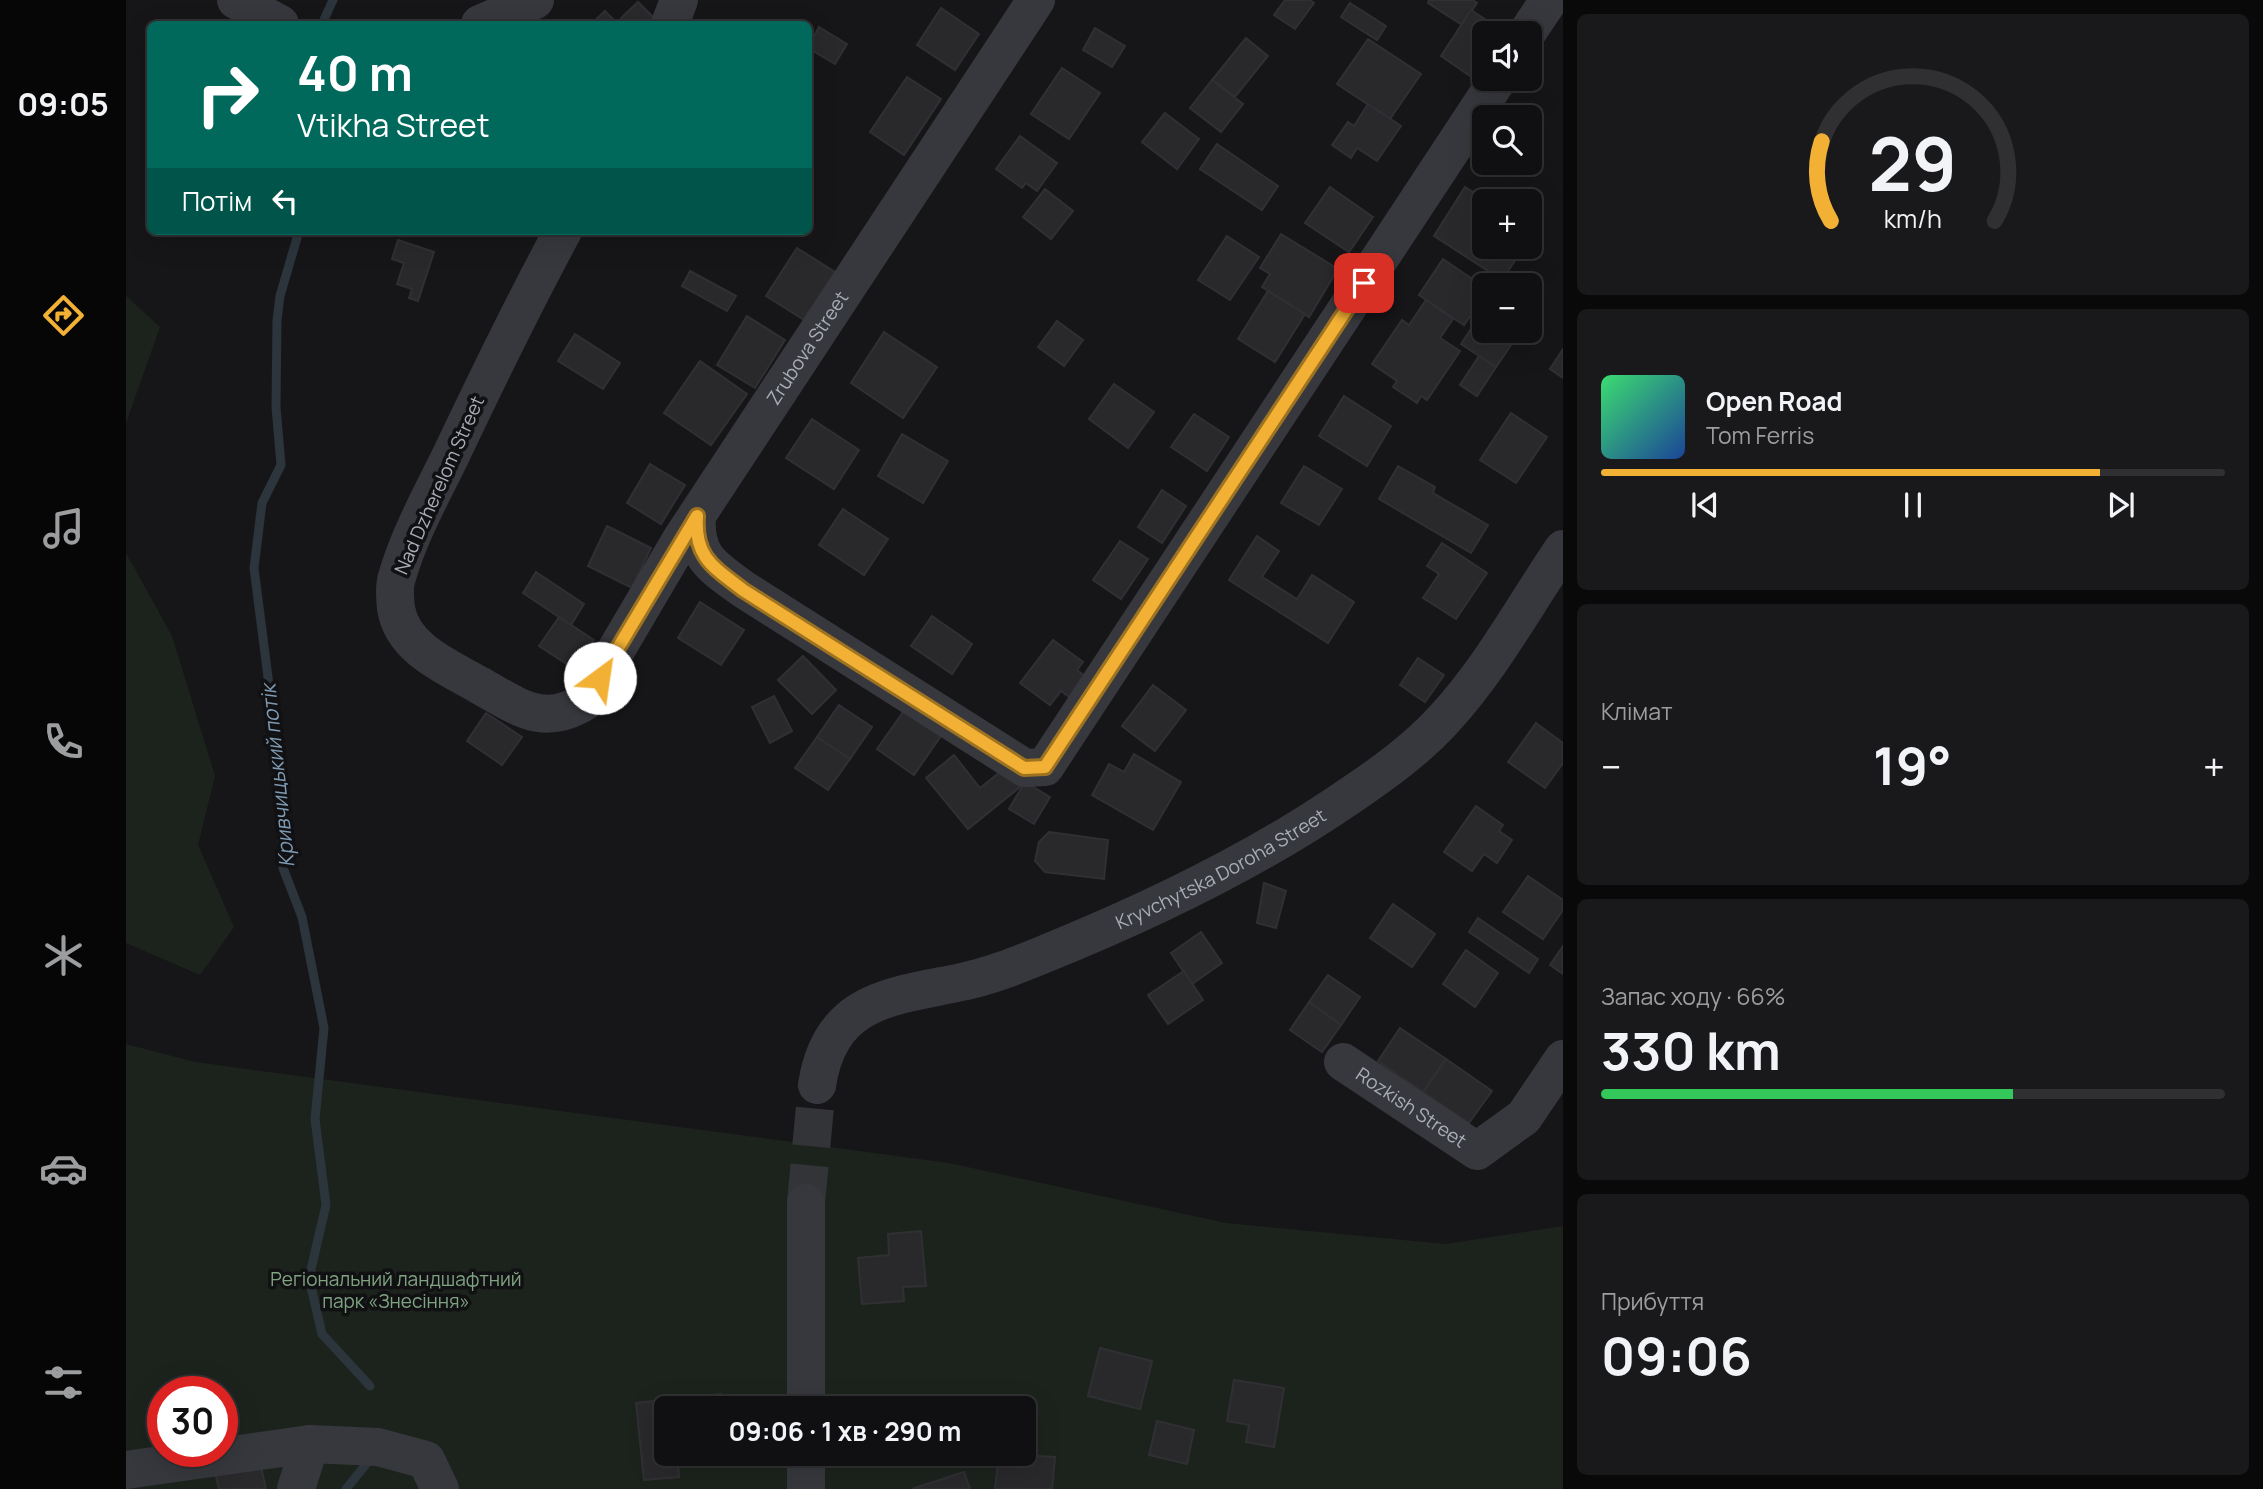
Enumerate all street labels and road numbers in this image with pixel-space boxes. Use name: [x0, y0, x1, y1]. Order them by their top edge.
street label: Zrubova Street: [760, 286, 854, 410]
street label: Nad Dzherelom Street: [388, 392, 490, 578]
street label: Kryvchytska Doroha Street: [1111, 802, 1331, 935]
street label: Rozkish Street: [1351, 1061, 1472, 1154]

